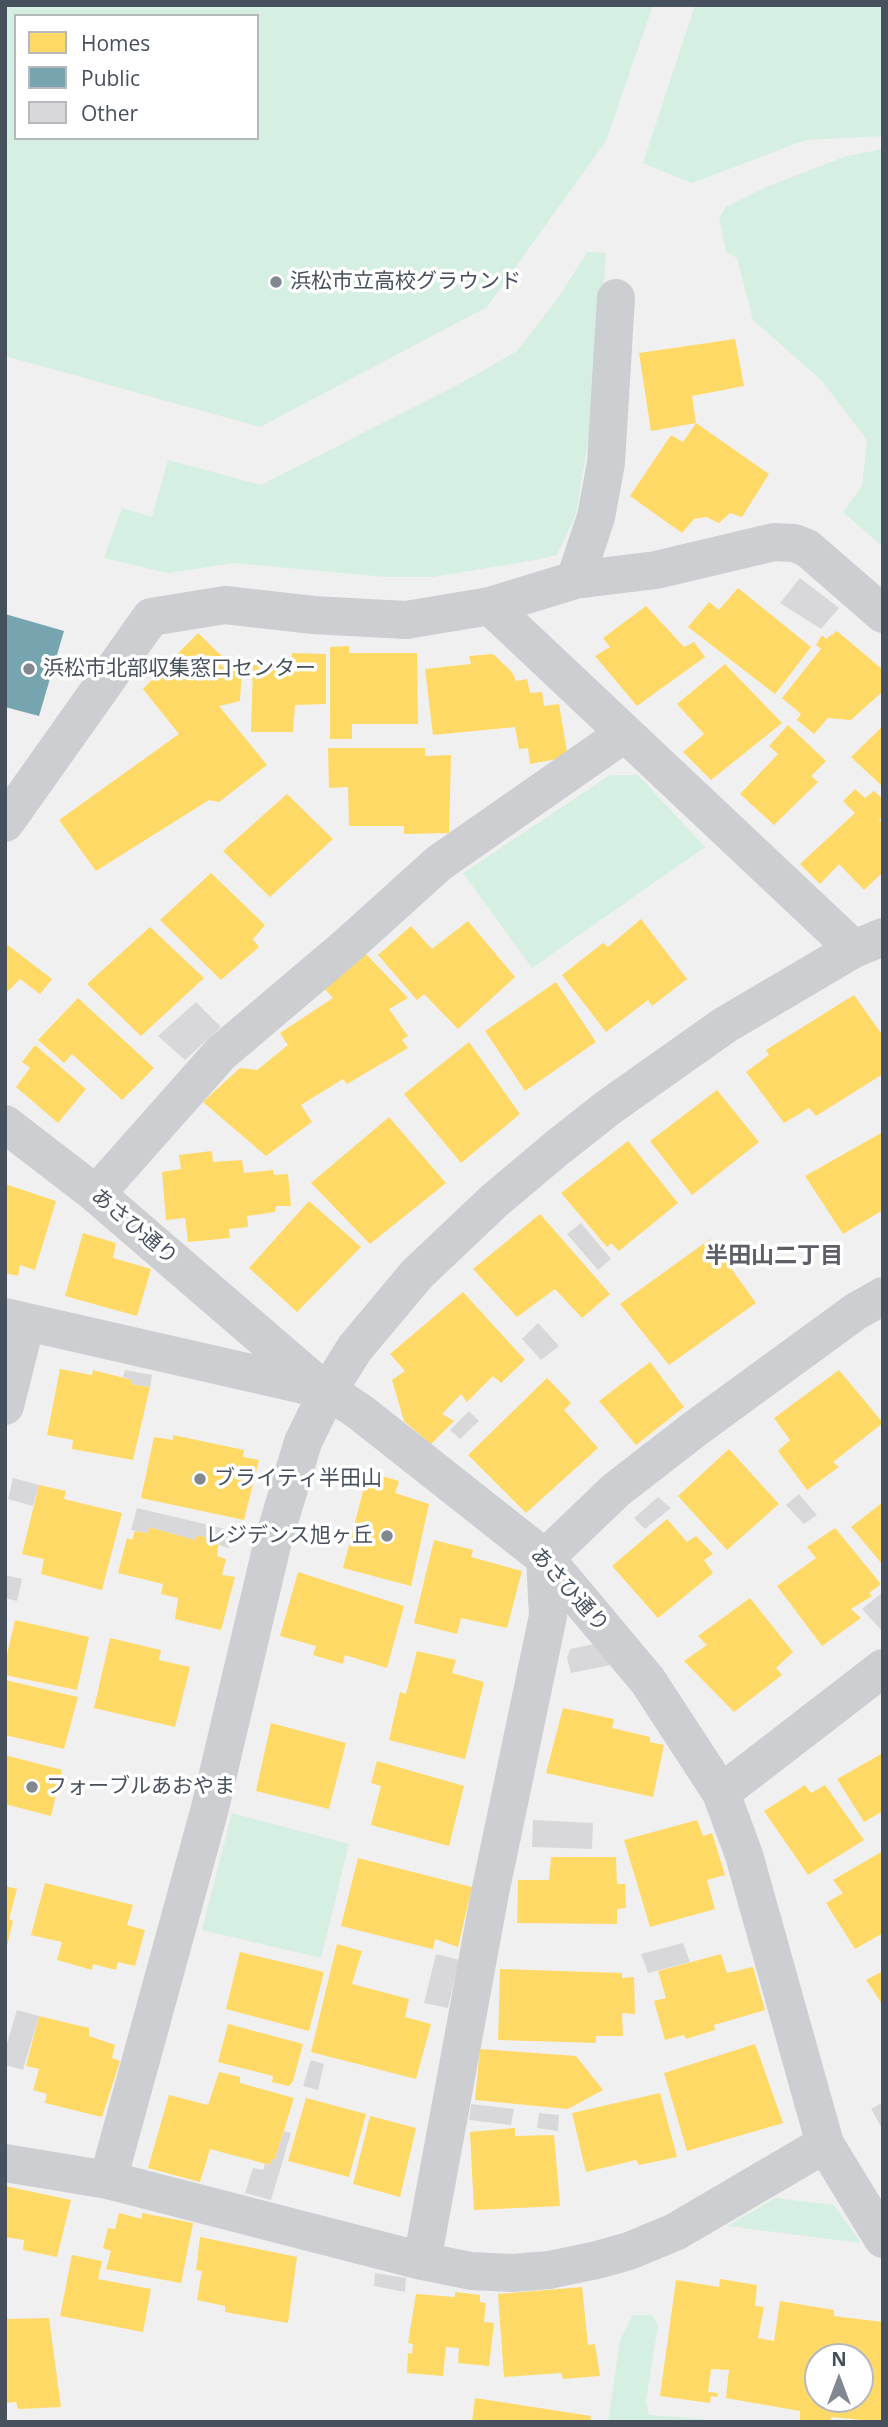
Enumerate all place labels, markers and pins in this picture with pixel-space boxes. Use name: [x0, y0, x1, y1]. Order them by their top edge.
place label: 浜松市立高校グラウンド: [290, 269, 521, 295]
marker: 浜松市立高校グラウンド: [268, 274, 284, 290]
place label: 浜松市北部収集窓口センター: [43, 656, 316, 682]
marker: 浜松市北部収集窓口センター: [21, 661, 37, 677]
place label: ブライティ半田山: [214, 1466, 382, 1492]
marker: ブライティ半田山: [192, 1471, 208, 1487]
place label: レジデンス旭ヶ丘: [205, 1523, 373, 1549]
marker: レジデンス旭ヶ丘: [379, 1528, 395, 1544]
place label: フォーブルあおやま: [46, 1774, 235, 1800]
marker: フォーブルあおやま: [24, 1779, 40, 1795]

